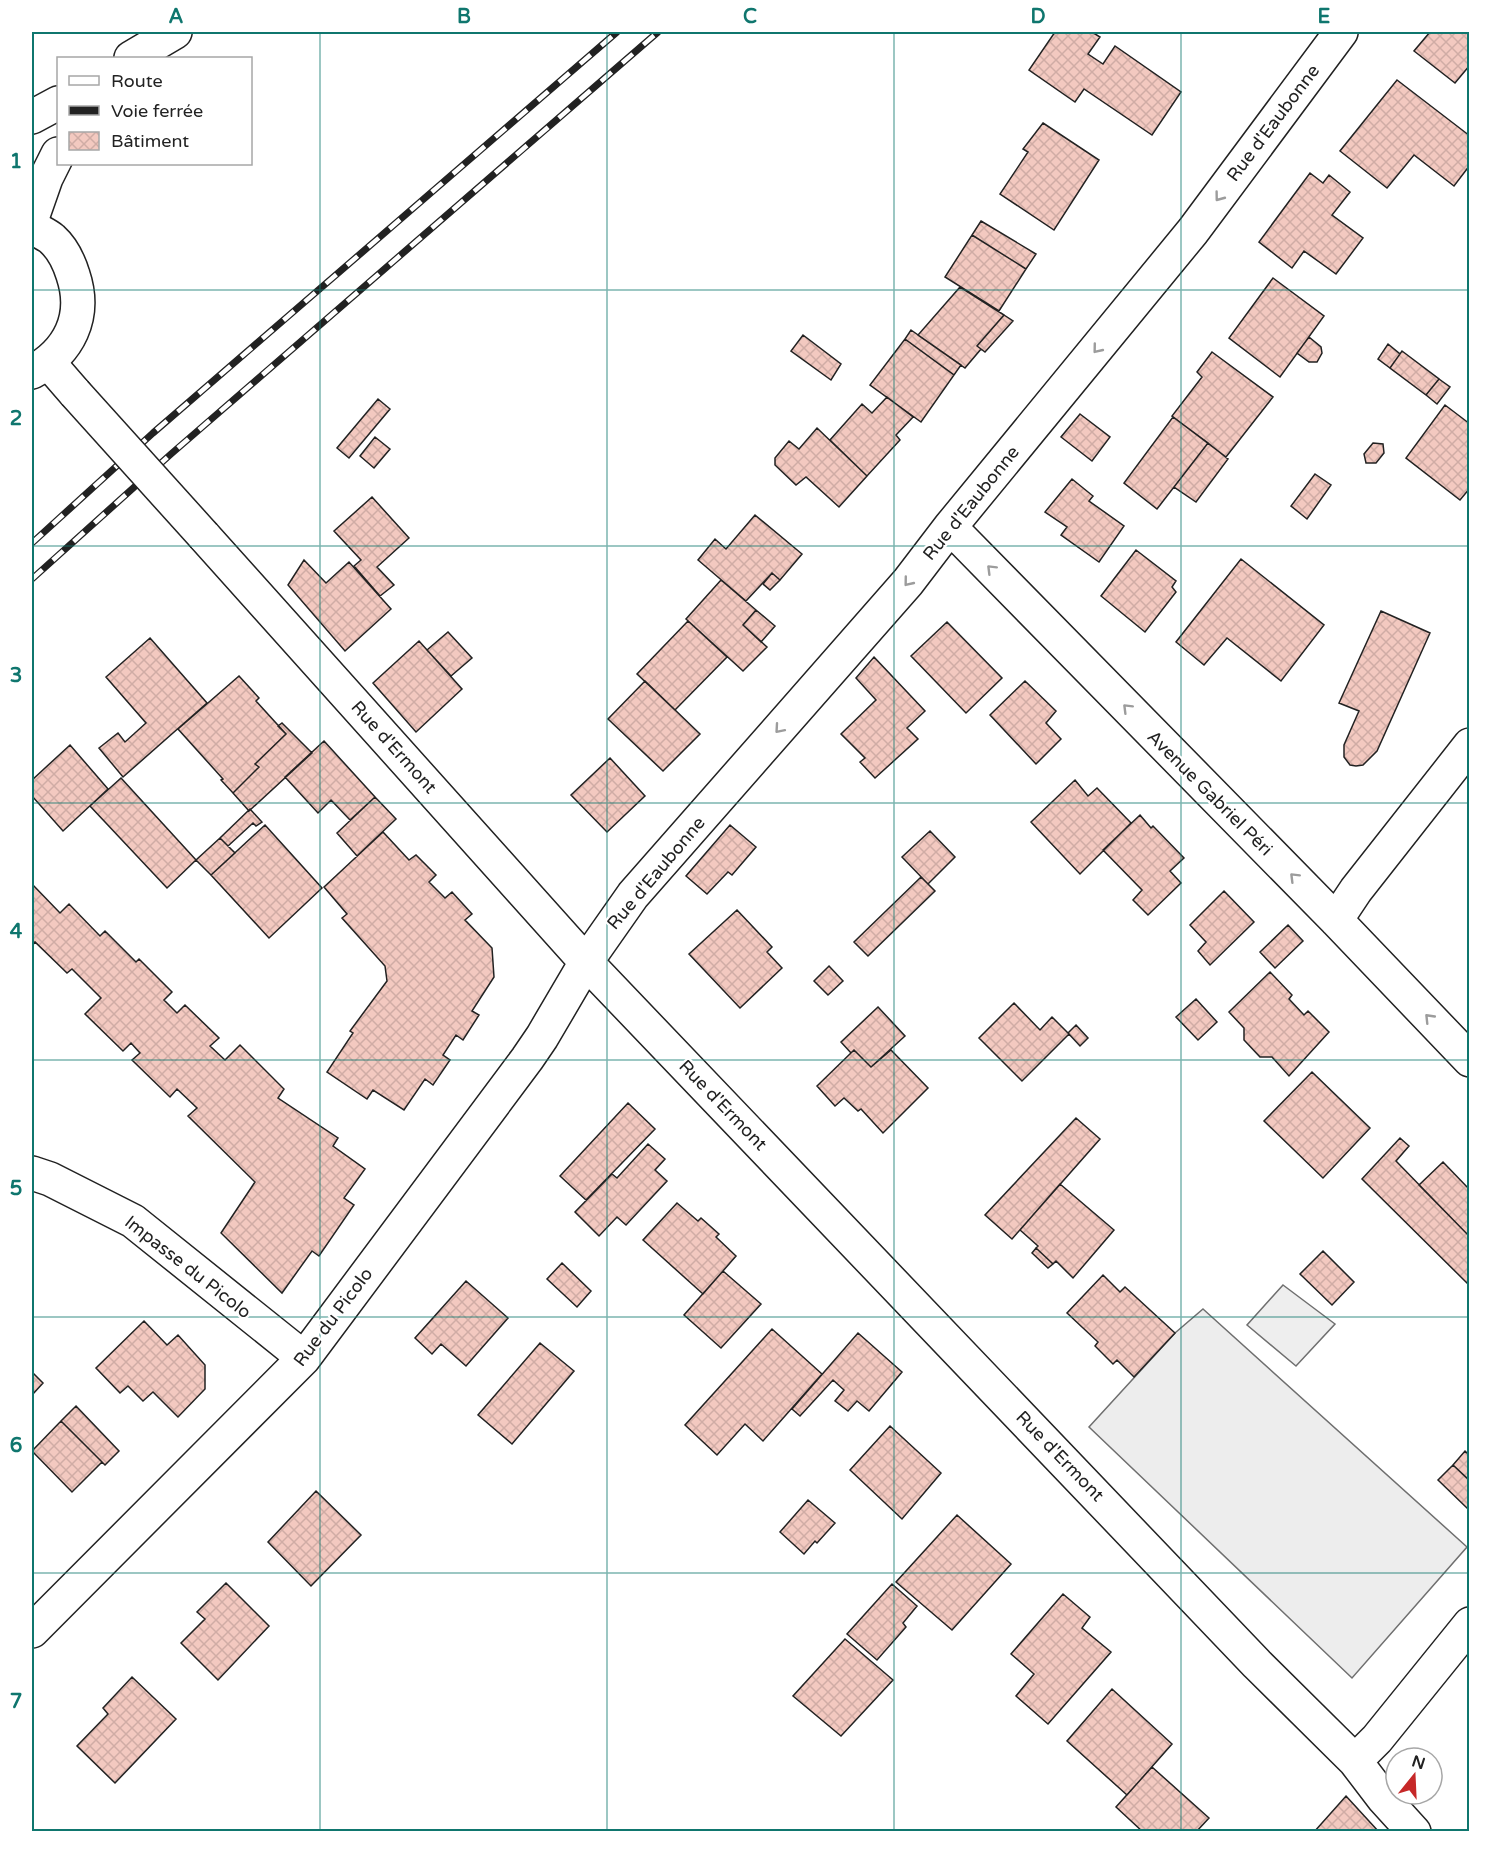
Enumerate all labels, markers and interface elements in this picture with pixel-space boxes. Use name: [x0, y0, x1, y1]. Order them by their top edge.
text: A: [169, 5, 184, 29]
text: B: [457, 5, 471, 29]
text: C: [743, 5, 757, 29]
text: D: [1030, 5, 1046, 29]
text: E: [1318, 5, 1331, 29]
legend: [57, 57, 252, 165]
street label: Rue d'Eaubonne: [1222, 60, 1324, 186]
text: Route: [111, 70, 163, 92]
text: Voie ferrée: [111, 100, 203, 122]
text: Bâtiment: [111, 130, 189, 152]
text: 1: [10, 150, 22, 174]
one-way arrow: [1215, 190, 1226, 201]
one-way arrow: [1093, 342, 1104, 353]
text: 2: [10, 407, 22, 431]
street label: Rue d'Eaubonne: [918, 441, 1024, 565]
one-way arrow: [987, 566, 998, 577]
one-way arrow: [904, 575, 915, 586]
text: 3: [10, 664, 22, 688]
street label: Rue d'Ermont: [347, 696, 442, 798]
one-way arrow: [1124, 705, 1135, 716]
one-way arrow: [776, 722, 787, 733]
street label: Avenue Gabriel Péri: [1143, 726, 1277, 860]
street label: Rue d'Eaubonne: [602, 812, 710, 934]
one-way arrow: [1290, 874, 1301, 885]
text: 4: [10, 920, 23, 944]
one-way arrow: [1425, 1014, 1436, 1024]
street label: Rue d'Ermont: [674, 1055, 772, 1155]
text: 5: [10, 1177, 22, 1201]
street label: Impasse du Picolo: [120, 1211, 256, 1323]
street label: Rue du Picolo: [289, 1263, 377, 1371]
street label: Rue d'Ermont: [1011, 1406, 1109, 1506]
text: 6: [10, 1434, 22, 1458]
text: 7: [10, 1690, 22, 1714]
north arrow: [1384, 1746, 1444, 1806]
text: N: [1409, 1751, 1428, 1774]

